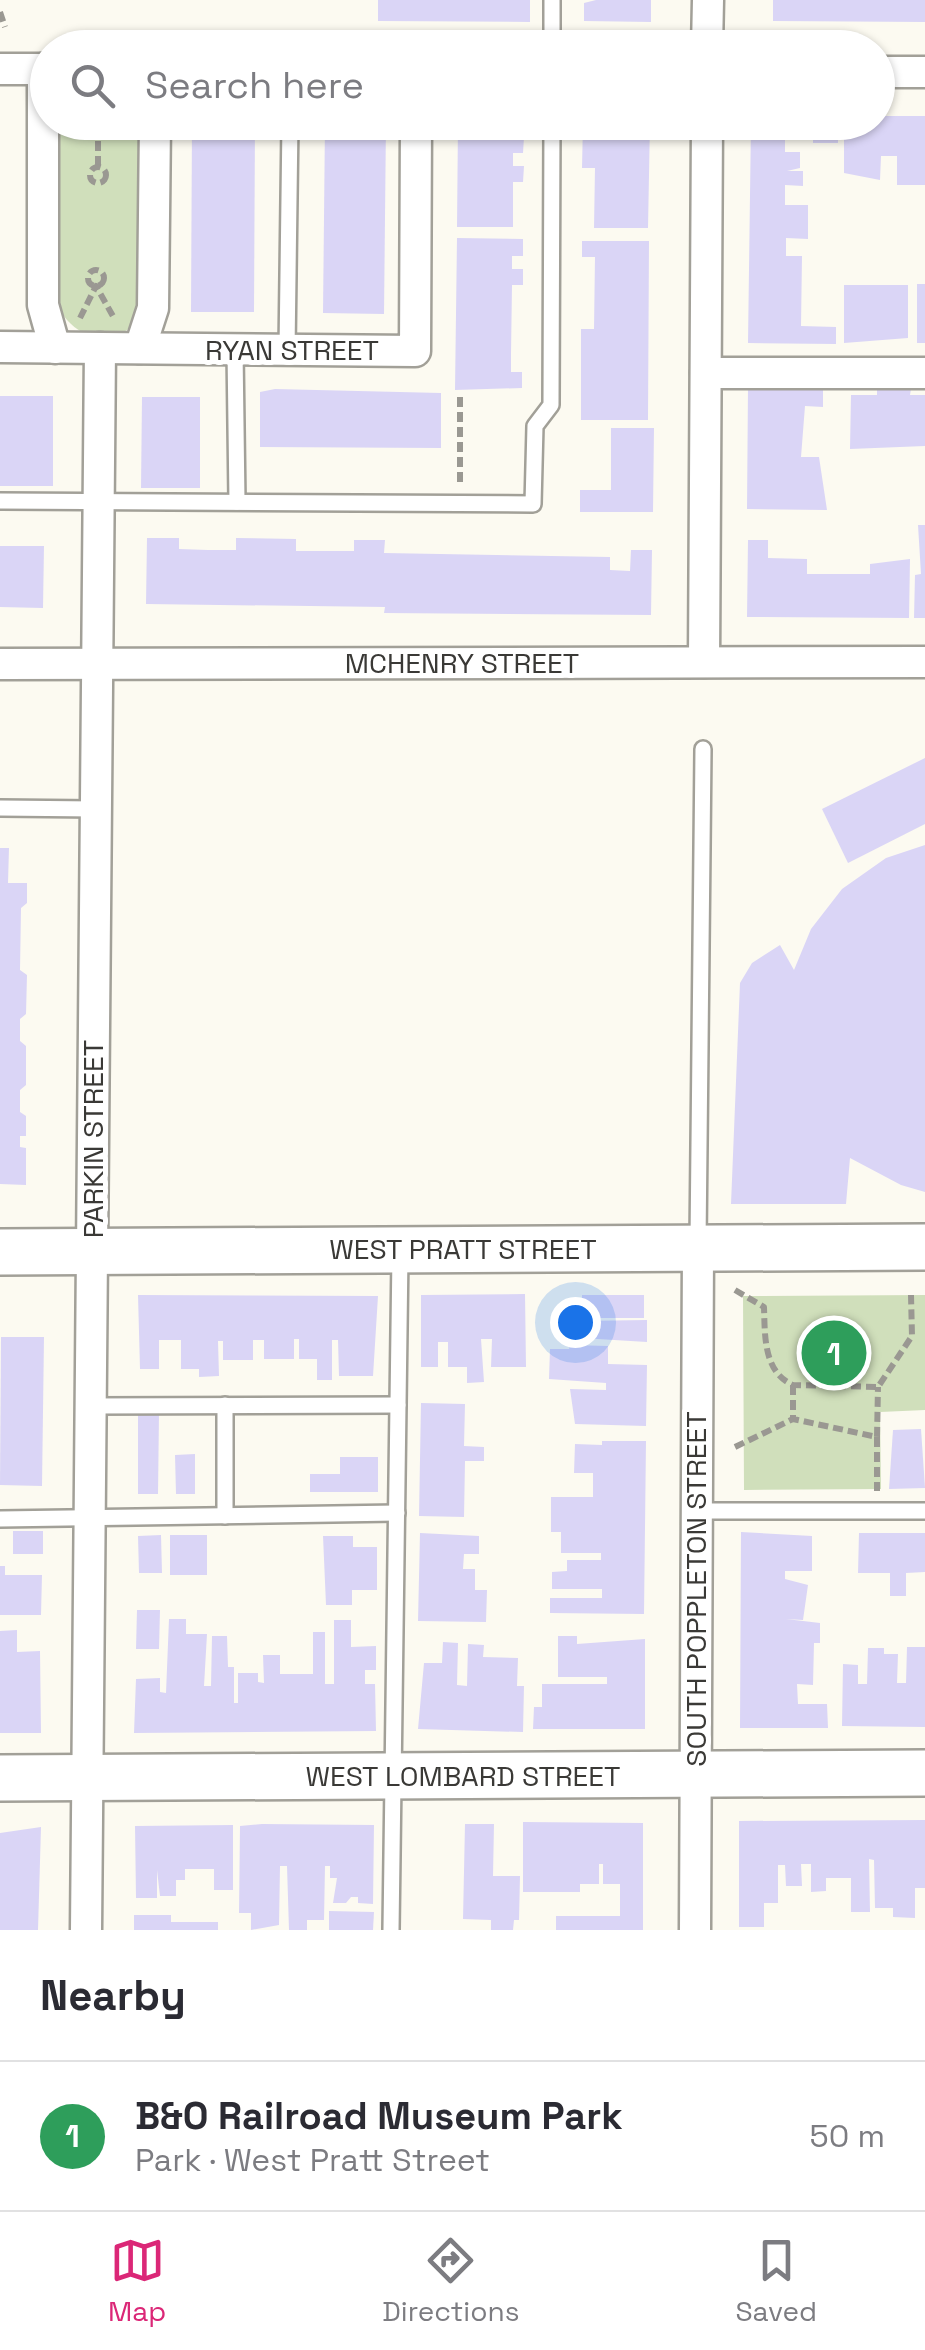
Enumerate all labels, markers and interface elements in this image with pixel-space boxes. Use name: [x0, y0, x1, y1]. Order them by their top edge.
search box: [30, 30, 895, 140]
icon: search: [65, 58, 120, 113]
text: Search here: [145, 61, 364, 109]
street label: RYAN STREET: [205, 332, 379, 368]
street label: MCHENRY STREET: [345, 645, 579, 681]
street label: PARKIN STREET: [75, 1040, 111, 1238]
street label: WEST PRATT STREET: [329, 1231, 597, 1267]
your location: [550, 1297, 601, 1348]
pin: 1: [802, 1316, 866, 1390]
street label: SOUTH POPPLETON STREET: [678, 1411, 714, 1767]
street label: WEST LOMBARD STREET: [305, 1758, 621, 1794]
text: Nearby: [40, 1969, 186, 2022]
text: B&O Railroad Museum Park: [135, 2092, 623, 2140]
text: 1: [65, 2116, 80, 2156]
text: 50 m: [810, 2116, 885, 2156]
text: Park · West Pratt Street: [135, 2140, 490, 2180]
tab: Map: [108, 2233, 166, 2329]
tab: Directions: [382, 2233, 519, 2329]
tab: Saved: [735, 2233, 817, 2329]

